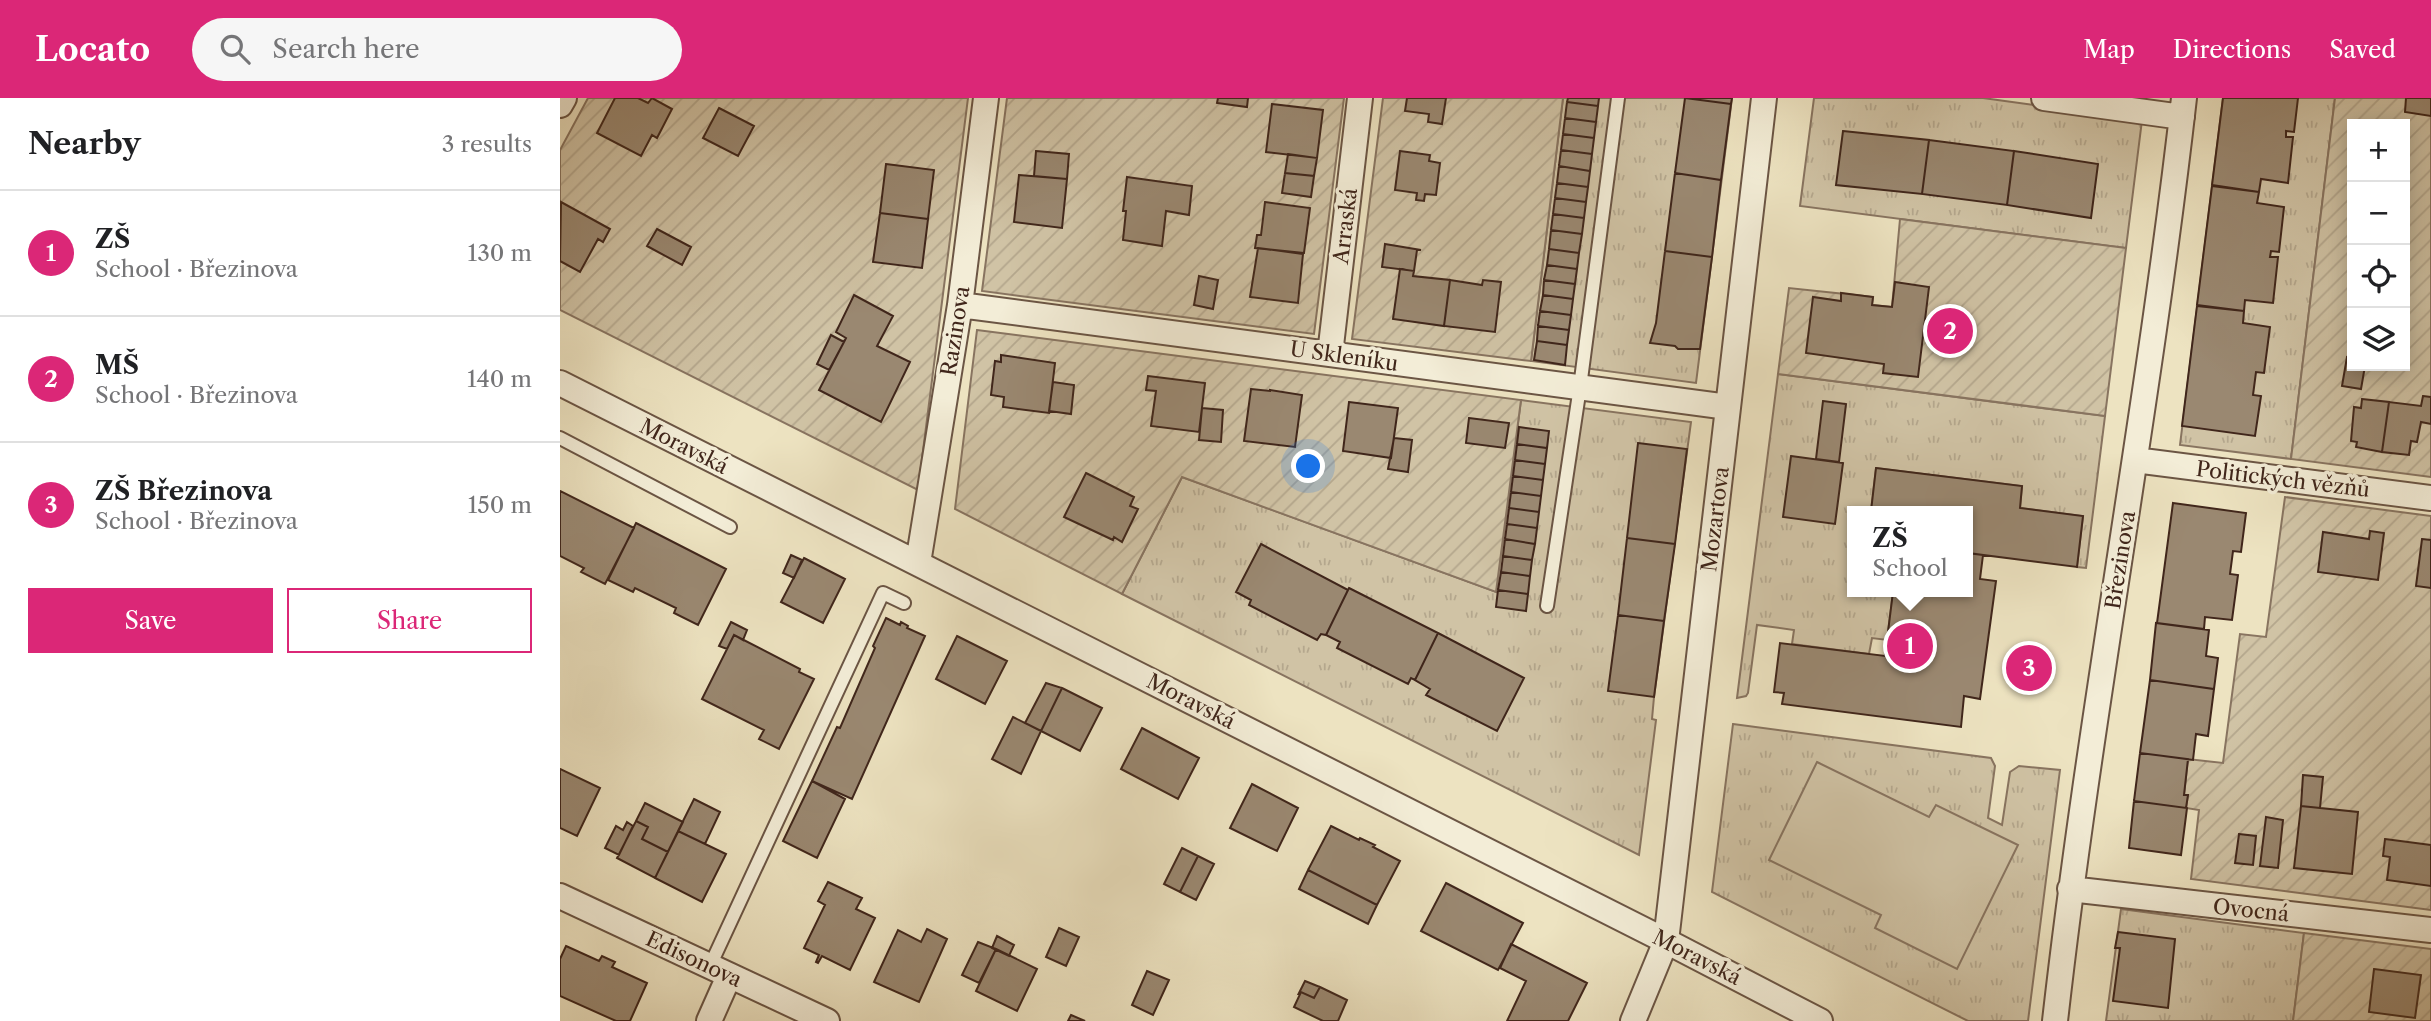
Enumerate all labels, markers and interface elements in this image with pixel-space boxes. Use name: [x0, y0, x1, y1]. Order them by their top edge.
search box: [192, 18, 682, 81]
text: Locato: [35, 29, 150, 70]
icon: search: [216, 30, 254, 68]
text: Search here: [272, 33, 420, 65]
text: Map: [2083, 35, 2135, 64]
text: Directions: [2173, 35, 2291, 64]
text: Saved: [2329, 35, 2396, 64]
map controls: [2347, 119, 2410, 371]
button: +: [2347, 119, 2410, 182]
text: Nearby: [28, 125, 141, 162]
text: 3 results: [442, 130, 532, 158]
button: −: [2347, 182, 2410, 245]
street label: Arraská: [1328, 186, 1362, 266]
text: ZŠ: [95, 223, 130, 255]
text: 1: [46, 239, 56, 267]
text: 130 m: [468, 239, 532, 267]
button: locate: [2347, 245, 2410, 308]
text: School · Březinova: [95, 255, 298, 283]
street label: Razinova: [936, 283, 975, 378]
pin: 2: [1927, 305, 1973, 357]
button: layers: [2347, 308, 2410, 371]
street label: U Skleníku: [1288, 336, 1400, 376]
text: MŠ: [95, 349, 139, 381]
text: 2: [44, 365, 58, 393]
text: 140 m: [467, 365, 532, 393]
text: School · Březinova: [95, 381, 298, 409]
street label: Moravská: [636, 413, 733, 479]
your location: [1291, 449, 1325, 483]
street label: Politických vězňů: [2195, 456, 2371, 502]
street label: Mozartova: [1696, 464, 1734, 573]
text: ZŠ Březinova: [95, 475, 272, 507]
text: 3: [45, 491, 58, 519]
text: 150 m: [468, 491, 532, 519]
popup: [1847, 506, 1973, 597]
text: School · Březinova: [95, 507, 298, 535]
street label: Březinova: [2100, 508, 2140, 611]
text: ZŠ: [1872, 522, 1908, 554]
text: School: [1872, 554, 1948, 582]
button: Save: [28, 588, 273, 653]
button: Share: [287, 588, 532, 653]
pin: 1: [1887, 620, 1933, 672]
pin: 3: [2006, 642, 2052, 694]
street label: Moravská: [1143, 668, 1240, 734]
street label: Ovocná: [2212, 894, 2291, 927]
street label: Moravská: [1649, 924, 1746, 990]
street label: Edisonova: [642, 926, 747, 992]

